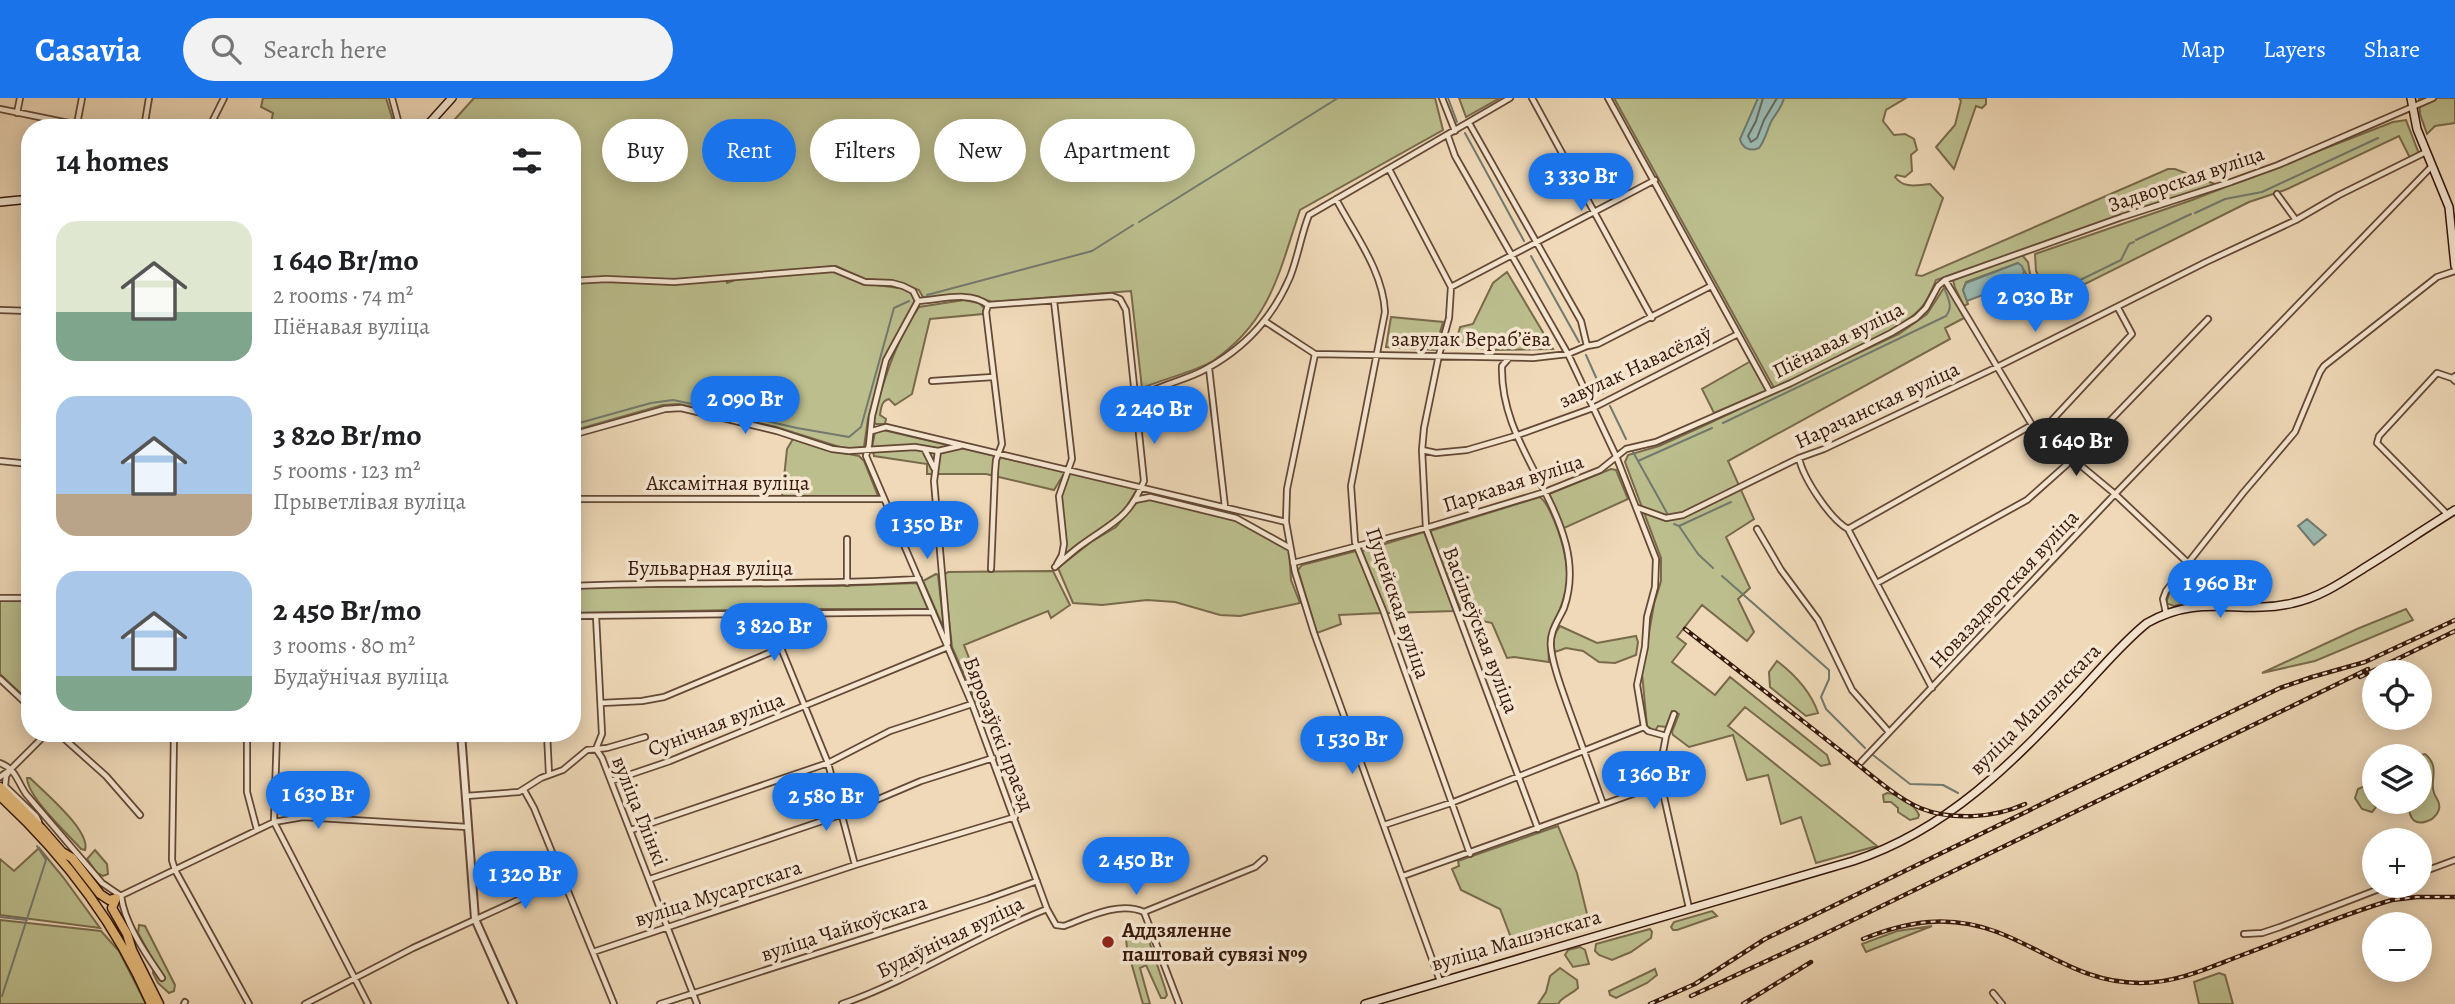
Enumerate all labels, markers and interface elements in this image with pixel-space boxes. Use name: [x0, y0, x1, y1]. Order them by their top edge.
search box: [183, 18, 673, 81]
text: Casavia: [35, 27, 141, 72]
icon: search: [207, 30, 245, 68]
text: Search here: [263, 32, 387, 67]
text: Map: [2181, 33, 2225, 65]
text: Layers: [2263, 33, 2326, 65]
text: Share: [2364, 33, 2420, 65]
chip: Buy: [602, 119, 688, 182]
chip: Rent: [702, 119, 796, 182]
chip: Filters: [810, 119, 920, 182]
chip: New: [934, 119, 1026, 182]
chip: Apartment: [1040, 119, 1195, 182]
street label: Задворская вуліца: [2104, 139, 2268, 219]
text: 14 homes: [56, 141, 169, 181]
icon: filters: [508, 142, 546, 180]
pin: 3 330 Br: [1509, 153, 1653, 213]
text: 3 330 Br: [1545, 160, 1618, 191]
text: 1 640 Br/mo: [273, 240, 419, 280]
icon: home: [112, 249, 196, 333]
pin: 2 030 Br: [1963, 274, 2107, 334]
text: 2 rooms · 74 m²: [273, 280, 413, 311]
text: 2 030 Br: [1997, 281, 2073, 312]
street label: Піёнавая вуліца: [1768, 295, 1908, 385]
text: Піёнавая вуліца: [273, 311, 430, 342]
street label: завулак Навасёлаў: [1554, 319, 1716, 415]
street label: завулак Верабʼёва: [1391, 325, 1551, 353]
street label: Нарачанская вуліца: [1790, 354, 1964, 455]
pin: 2 090 Br: [673, 376, 817, 436]
text: 2 090 Br: [707, 383, 783, 414]
pin: 2 240 Br: [1082, 386, 1226, 446]
text: 2 240 Br: [1116, 393, 1192, 424]
text: 3 820 Br/mo: [273, 415, 422, 455]
pin: 1 640 Br: [2004, 418, 2148, 478]
icon: home: [112, 424, 196, 508]
text: 1 640 Br: [2039, 425, 2113, 456]
street label: Паркавая вуліца: [1439, 447, 1587, 519]
text: 5 rooms · 123 m²: [273, 455, 421, 486]
street label: Аксамітная вуліца: [645, 469, 810, 497]
text: Прыветлівая вуліца: [273, 486, 466, 517]
pin: 1 350 Br: [855, 502, 999, 561]
street label: Новазадворская вуліца: [1923, 503, 2085, 674]
text: 1 350 Br: [891, 508, 963, 539]
street label: Пуцейская вуліца: [1359, 524, 1437, 683]
street label: Васільеўская вуліца: [1436, 543, 1526, 718]
street label: Бульварная вуліца: [627, 554, 793, 582]
pin: 1 960 Br: [2148, 560, 2292, 620]
text: 1 960 Br: [2184, 567, 2256, 598]
text: 2 450 Br/mo: [273, 590, 421, 630]
icon: home: [112, 599, 196, 683]
pin: 3 820 Br: [702, 603, 846, 663]
text: 3 820 Br: [736, 610, 812, 641]
text: 3 rooms · 80 m²: [273, 630, 415, 661]
street label: вуліца Машэнскага: [1963, 637, 2107, 781]
street label: Бярозаўскі праезд: [957, 653, 1041, 815]
map controls: [2362, 660, 2432, 982]
button: locate: [2362, 660, 2432, 730]
text: Будаўнічая вуліца: [273, 661, 449, 692]
street label: Сунічная вуліца: [644, 685, 789, 763]
pin: 1 530 Br: [1280, 716, 1424, 776]
text: 1 530 Br: [1316, 723, 1388, 754]
button: layers: [2362, 744, 2432, 814]
street label: вуліца Глінкі: [605, 752, 675, 870]
pin: 1 360 Br: [1582, 752, 1726, 811]
text: 1 360 Br: [1618, 758, 1690, 789]
pin: 1 630 Br: [246, 772, 390, 831]
pin: 2 580 Br: [754, 774, 898, 833]
text: 1 630 Br: [282, 778, 354, 809]
text: 2 580 Br: [788, 780, 864, 811]
button: +: [2362, 828, 2432, 898]
pin: 2 450 Br: [1064, 838, 1208, 897]
text: 2 450 Br: [1098, 844, 1174, 875]
pin: 1 320 Br: [453, 852, 597, 911]
street label: вуліца Мусаргскага: [631, 853, 805, 933]
text: 1 320 Br: [489, 858, 561, 889]
street label: вуліца Чайкоўскага: [757, 888, 931, 968]
street label: Будаўнічая вуліца: [872, 889, 1029, 985]
street label: вуліца Машэнскага: [1428, 902, 1604, 978]
button: −: [2362, 912, 2432, 982]
place label: Аддзяленне паштовай сувязі №9: [1121, 916, 1308, 968]
marker: Аддзяленне паштовай сувязі №9: [1100, 934, 1116, 950]

